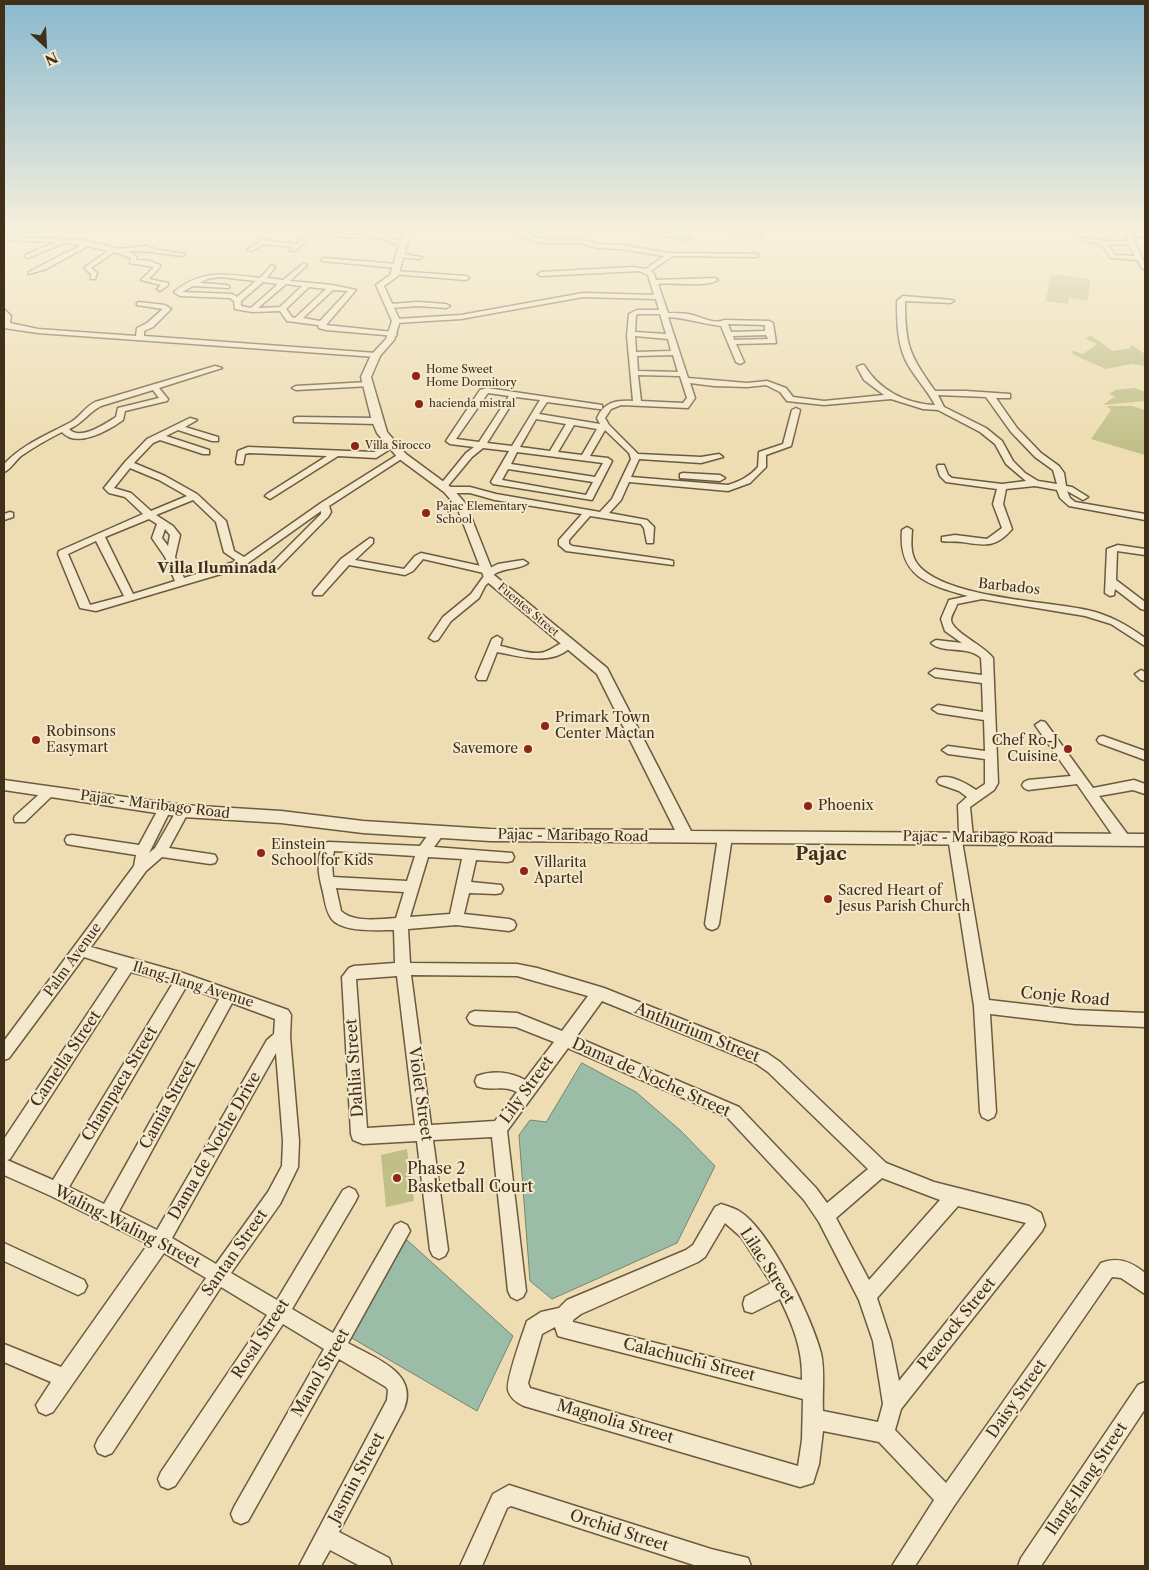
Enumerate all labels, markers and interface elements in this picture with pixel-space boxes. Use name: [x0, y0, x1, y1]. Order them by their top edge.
north arrow: [20, 20, 70, 70]
text: N: [42, 48, 61, 69]
place label: Home Sweet Home Dormitory: [426, 363, 517, 389]
marker: Home Sweet Home Dormitory: [410, 370, 422, 382]
place label: hacienda mistral: [429, 397, 515, 411]
marker: hacienda mistral: [413, 398, 425, 410]
place label: Villa Sirocco: [365, 439, 431, 453]
marker: Villa Sirocco: [349, 440, 361, 452]
place label: Pajac Elementary School: [436, 500, 527, 526]
marker: Pajac Elementary School: [420, 507, 432, 519]
district label: Villa Iluminada: [157, 560, 277, 578]
street label: Barbados: [977, 575, 1041, 599]
street label: Fuentes Street: [495, 581, 561, 639]
place label: Primark Town Center Mactan: [555, 710, 655, 742]
marker: Primark Town Center Mactan: [539, 720, 551, 732]
place label: Robinsons Easymart: [46, 724, 116, 756]
place label: Chef Ro-J Cuisine: [992, 733, 1058, 766]
marker: Robinsons Easymart: [30, 734, 42, 746]
place label: Savemore: [452, 741, 518, 757]
marker: Savemore: [522, 743, 534, 755]
marker: Chef Ro-J Cuisine: [1062, 743, 1074, 755]
street label: Pajac - Maribago Road: [79, 787, 231, 823]
place label: Phoenix: [818, 798, 874, 814]
marker: Phoenix: [802, 800, 814, 812]
street label: Pajac - Maribago Road: [498, 826, 648, 846]
street label: Pajac - Maribago Road: [903, 828, 1053, 848]
place label: Einstein School for Kids: [271, 837, 373, 870]
district label: Pajac: [795, 844, 847, 866]
marker: Einstein School for Kids: [255, 847, 267, 859]
place label: Villarita Apartel: [534, 855, 587, 888]
marker: Villarita Apartel: [518, 865, 530, 877]
place label: Sacred Heart of Jesus Parish Church: [838, 883, 970, 916]
marker: Sacred Heart of Jesus Parish Church: [822, 893, 834, 905]
street label: Palm Avenue: [41, 920, 105, 1000]
street label: Ilang-Ilang Avenue: [130, 959, 256, 1011]
street label: Conje Road: [1020, 984, 1110, 1010]
street label: Anthurium Street: [632, 999, 762, 1067]
street label: Camella Street: [27, 1007, 105, 1111]
street label: Dahlia Street: [342, 1018, 368, 1118]
street label: Champaca Street: [78, 1023, 162, 1145]
street label: Dama de Noche Street: [569, 1034, 733, 1122]
street label: Violet Street: [404, 1046, 436, 1142]
street label: Lily Street: [496, 1053, 558, 1127]
street label: Camia Street: [136, 1057, 200, 1153]
street label: Dama de Noche Drive: [165, 1069, 265, 1223]
place label: Phase 2 Basketball Court: [407, 1159, 533, 1197]
marker: Phase 2 Basketball Court: [391, 1172, 403, 1184]
street label: Waling-Waling Street: [51, 1182, 203, 1272]
street label: Santan Street: [198, 1206, 272, 1300]
street label: Lilac Street: [735, 1224, 799, 1308]
street label: Peacock Street: [914, 1274, 1000, 1374]
street label: Rosal Street: [228, 1296, 294, 1382]
street label: Manol Street: [288, 1325, 354, 1421]
street label: Calachuchi Street: [621, 1334, 757, 1386]
street label: Daisy Street: [983, 1356, 1051, 1442]
street label: Magnolia Street: [554, 1396, 676, 1448]
street label: Ilang-Ilang Street: [1042, 1419, 1132, 1539]
street label: Jasmin Street: [325, 1429, 389, 1527]
street label: Orchid Street: [567, 1506, 671, 1556]

